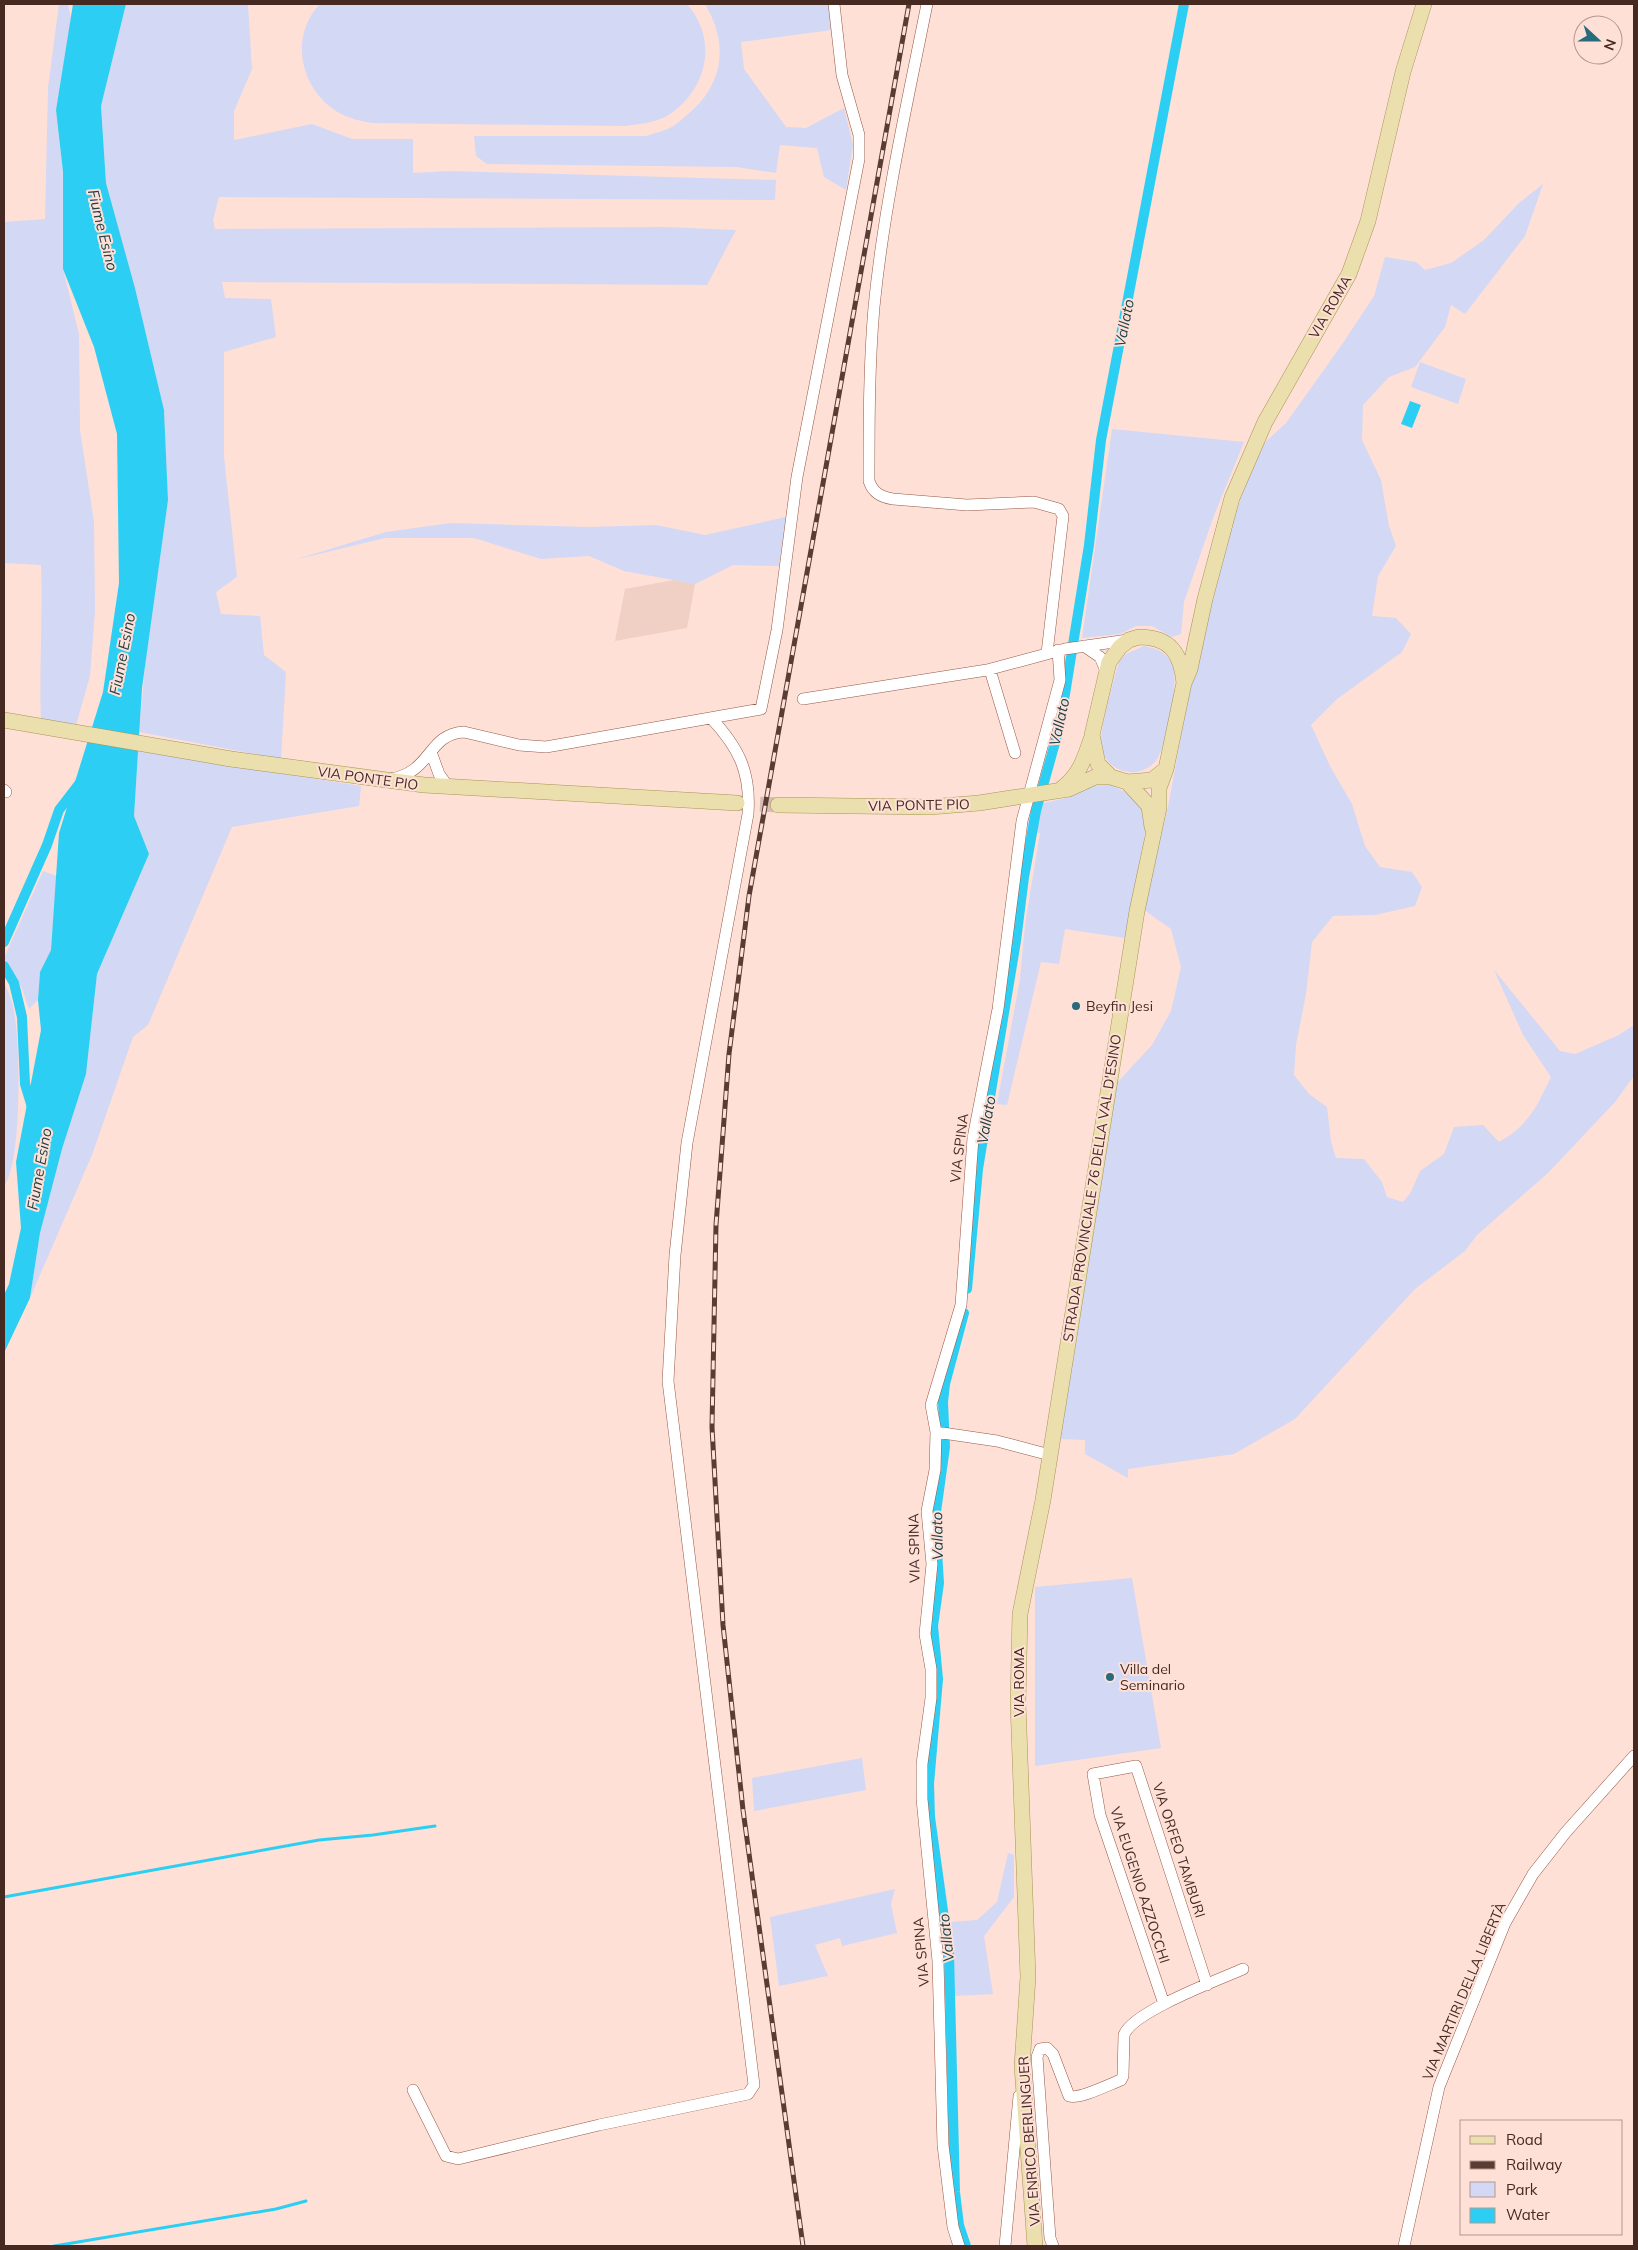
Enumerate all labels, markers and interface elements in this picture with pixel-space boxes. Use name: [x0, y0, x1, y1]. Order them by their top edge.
north arrow: [1573, 15, 1623, 65]
text: N: [1600, 36, 1620, 53]
water label: Fiume Esino: [84, 187, 122, 273]
street label: VIA ROMA: [1305, 272, 1356, 342]
water label: Vallato: [1110, 297, 1138, 349]
water label: Fiume Esino: [105, 611, 139, 697]
water label: Vallato: [1045, 696, 1073, 748]
street label: VIA PONTE PIO: [316, 762, 420, 794]
street label: VIA PONTE PIO: [868, 795, 970, 815]
place label: Beyfin Jesi: [1086, 997, 1153, 1015]
marker: Beyfin Jesi: [1070, 1000, 1082, 1012]
street label: STRADA PROVINCIALE 76 DELLA VAL D'ESINO: [1059, 1033, 1125, 1343]
water label: Vallato: [972, 1094, 1000, 1146]
street label: VIA SPINA: [946, 1112, 972, 1184]
water label: Fiume Esino: [22, 1126, 56, 1212]
water label: Vallato: [927, 1511, 947, 1560]
street label: VIA SPINA: [904, 1512, 924, 1583]
street label: VIA ROMA: [1010, 1646, 1028, 1717]
place label: Villa del Seminario: [1120, 1660, 1185, 1694]
marker: Villa del Seminario: [1104, 1671, 1116, 1683]
street label: VIA ORFEO TAMBURI: [1149, 1780, 1209, 1920]
street label: VIA EUGENIO AZZOCCHI: [1106, 1804, 1174, 1966]
street label: VIA MARTIRI DELLA LIBERTÀ: [1418, 1899, 1510, 2083]
water label: Vallato: [934, 1912, 958, 1963]
street label: VIA SPINA: [909, 1916, 933, 1987]
street label: VIA ENRICO BERLINGUER: [1014, 2055, 1044, 2227]
legend: [1460, 2120, 1623, 2235]
text: Road: [1506, 2130, 1543, 2149]
text: Railway: [1506, 2155, 1562, 2174]
text: Park: [1506, 2180, 1538, 2199]
text: Water: [1506, 2205, 1550, 2224]

